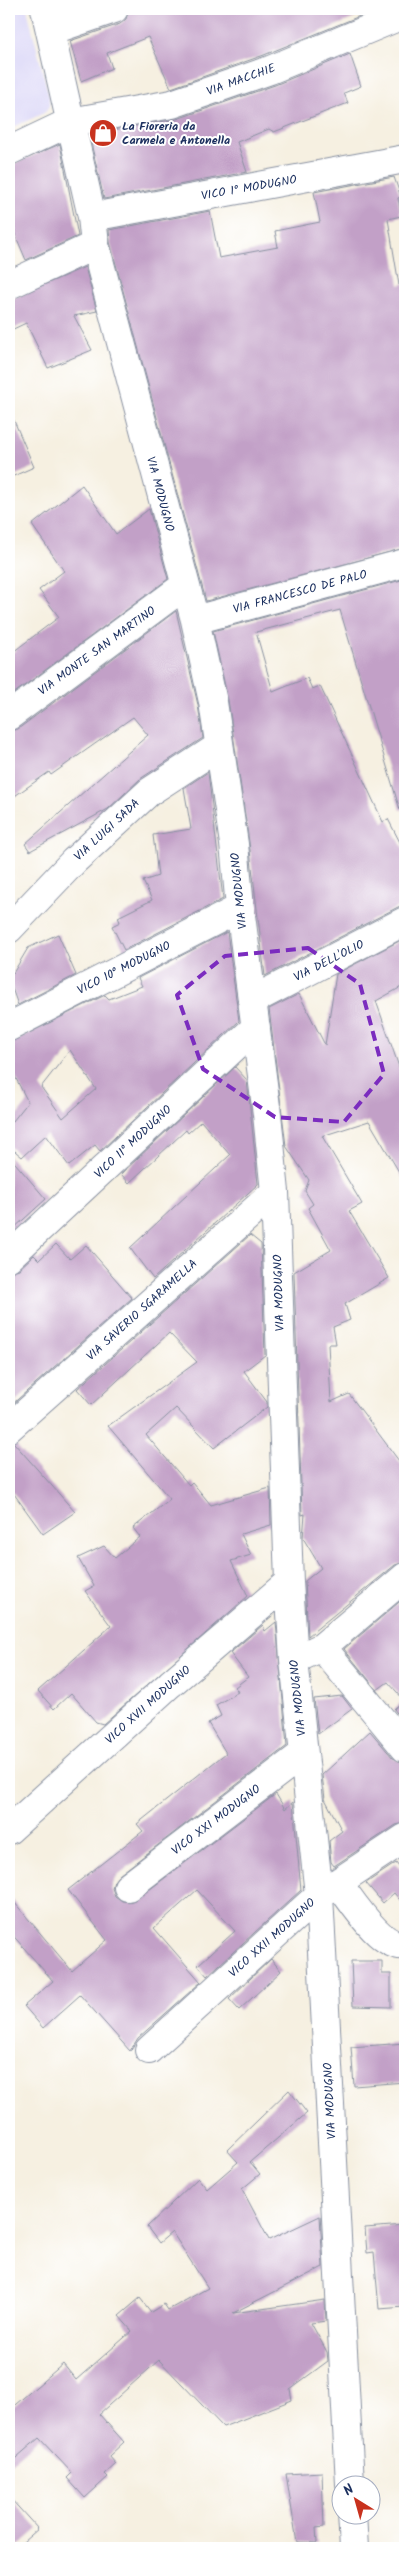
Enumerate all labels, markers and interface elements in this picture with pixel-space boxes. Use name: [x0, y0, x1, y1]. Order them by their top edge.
street label: VIA MACCHIE: [204, 58, 279, 101]
place label: La Fioreria da Carmela e Antonella: [122, 117, 230, 150]
shop icon: La Fioreria da Carmela e Antonella: [88, 118, 118, 148]
street label: VICO 1° MODUGNO: [200, 170, 299, 206]
street label: VIA MODUGNO: [141, 454, 179, 534]
street label: VIA FRANCESCO DE PALO: [231, 565, 370, 619]
street label: VIA MONTE SAN MARTINO: [34, 601, 160, 700]
street label: VIA LUIGI SADA: [70, 794, 144, 866]
street label: VIA MODUGNO: [225, 851, 252, 930]
street label: VIA DELL'OLIO: [290, 935, 368, 987]
street label: VICO 10° MODUGNO: [74, 936, 175, 1000]
street label: VICO 11° MODUGNO: [90, 1100, 177, 1183]
street label: VIA MODUGNO: [268, 1254, 290, 1332]
street label: VIA SAVERIO SGARAMELLA: [82, 1255, 202, 1365]
street label: VIA MODUGNO: [284, 1658, 311, 1737]
street label: VICO XVII MODUGNO: [101, 1661, 196, 1749]
street label: VICO XXI MODUGNO: [167, 1780, 265, 1860]
street label: VICO XXII MODUGNO: [224, 1893, 320, 1982]
street label: VIA MODUGNO: [318, 2062, 341, 2140]
north arrow: [332, 2474, 382, 2524]
text: N: [339, 2479, 359, 2502]

